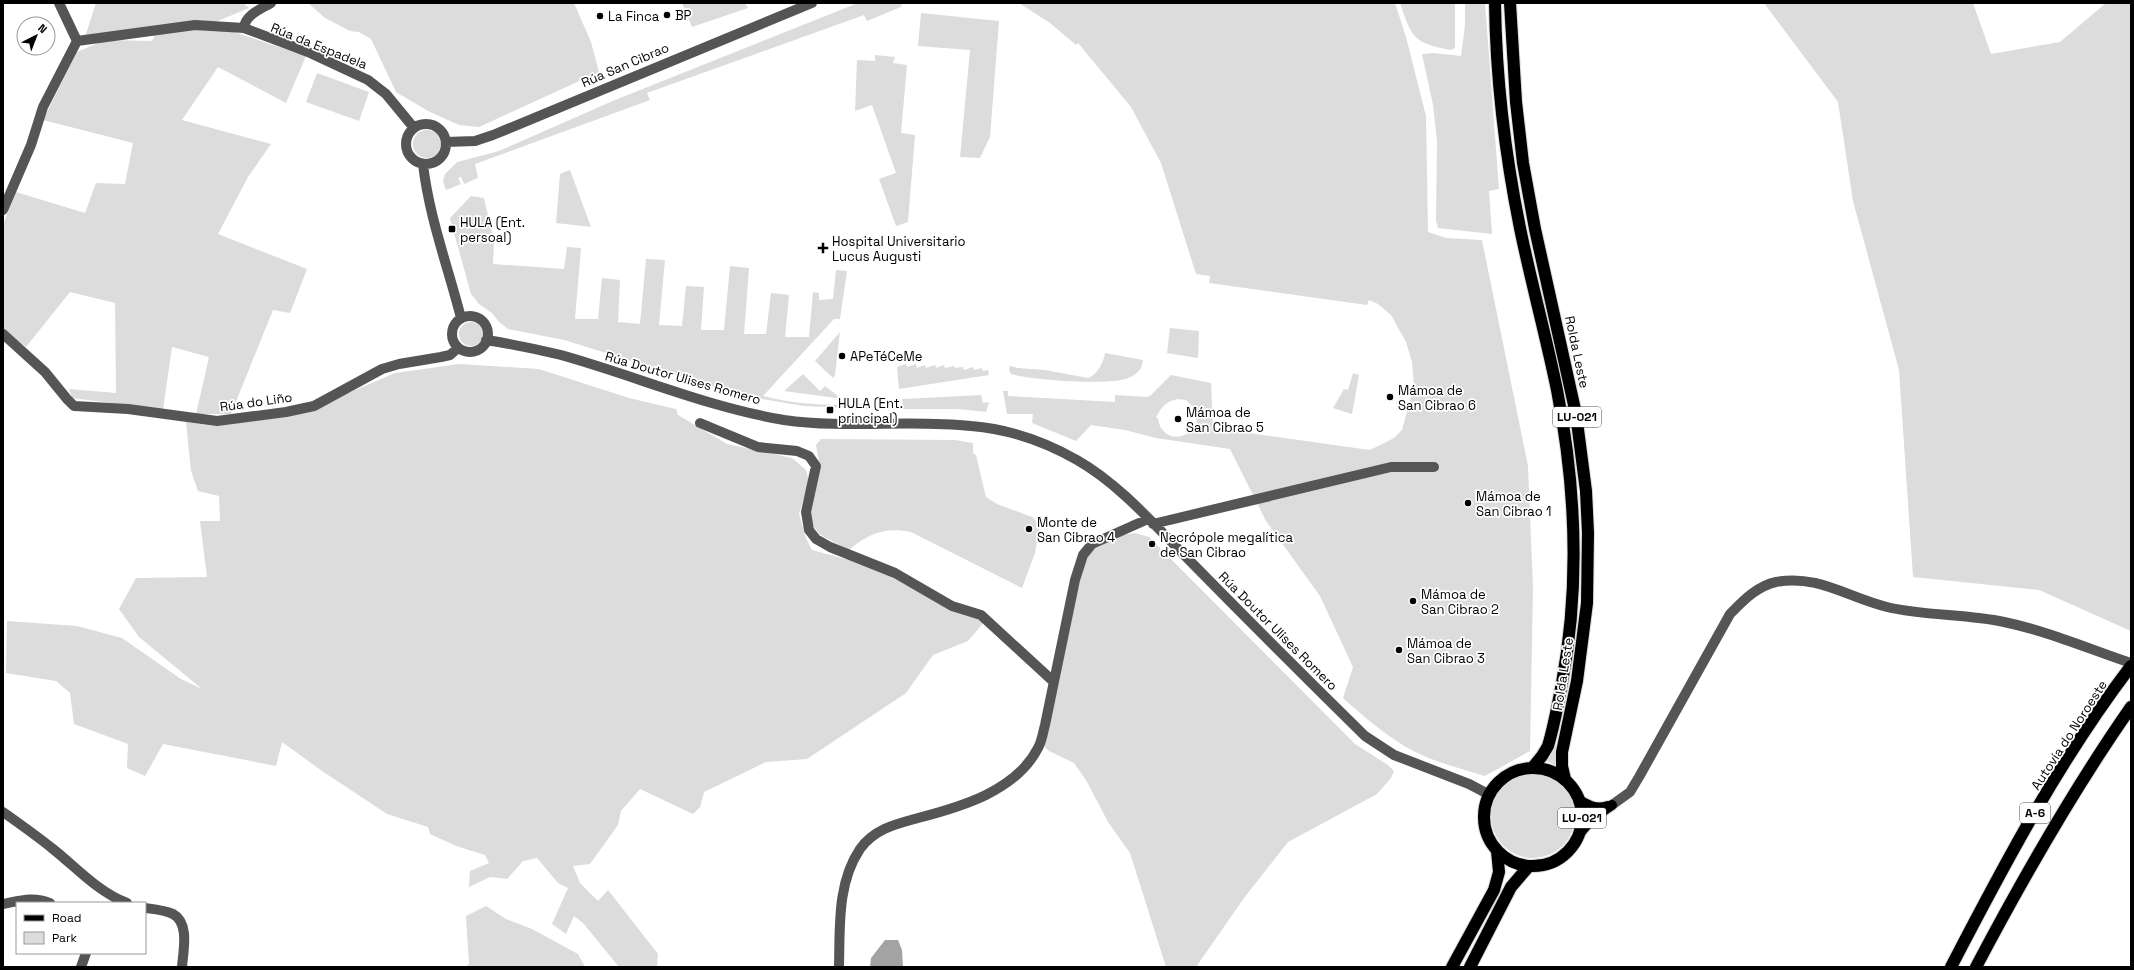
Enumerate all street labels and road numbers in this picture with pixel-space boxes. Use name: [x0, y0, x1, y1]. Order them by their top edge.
street label: Rúa da Espadela: [268, 19, 370, 73]
street label: Rúa San Cibrao: [579, 39, 671, 91]
street label: Rolda Leste: [1561, 314, 1593, 390]
street label: Rúa Doutor Ulises Romero: [603, 348, 763, 408]
street label: Rúa do Liño: [219, 389, 293, 415]
road number: LU-021: [1553, 407, 1601, 427]
street label: Rúa Doutor Ulises Romero: [1215, 568, 1341, 694]
street label: Rolda Leste: [1549, 636, 1577, 712]
street label: Autovía do Noroeste: [2027, 677, 2111, 793]
road number: A-6: [2020, 803, 2050, 823]
road number: LU-021: [1558, 808, 1606, 828]

